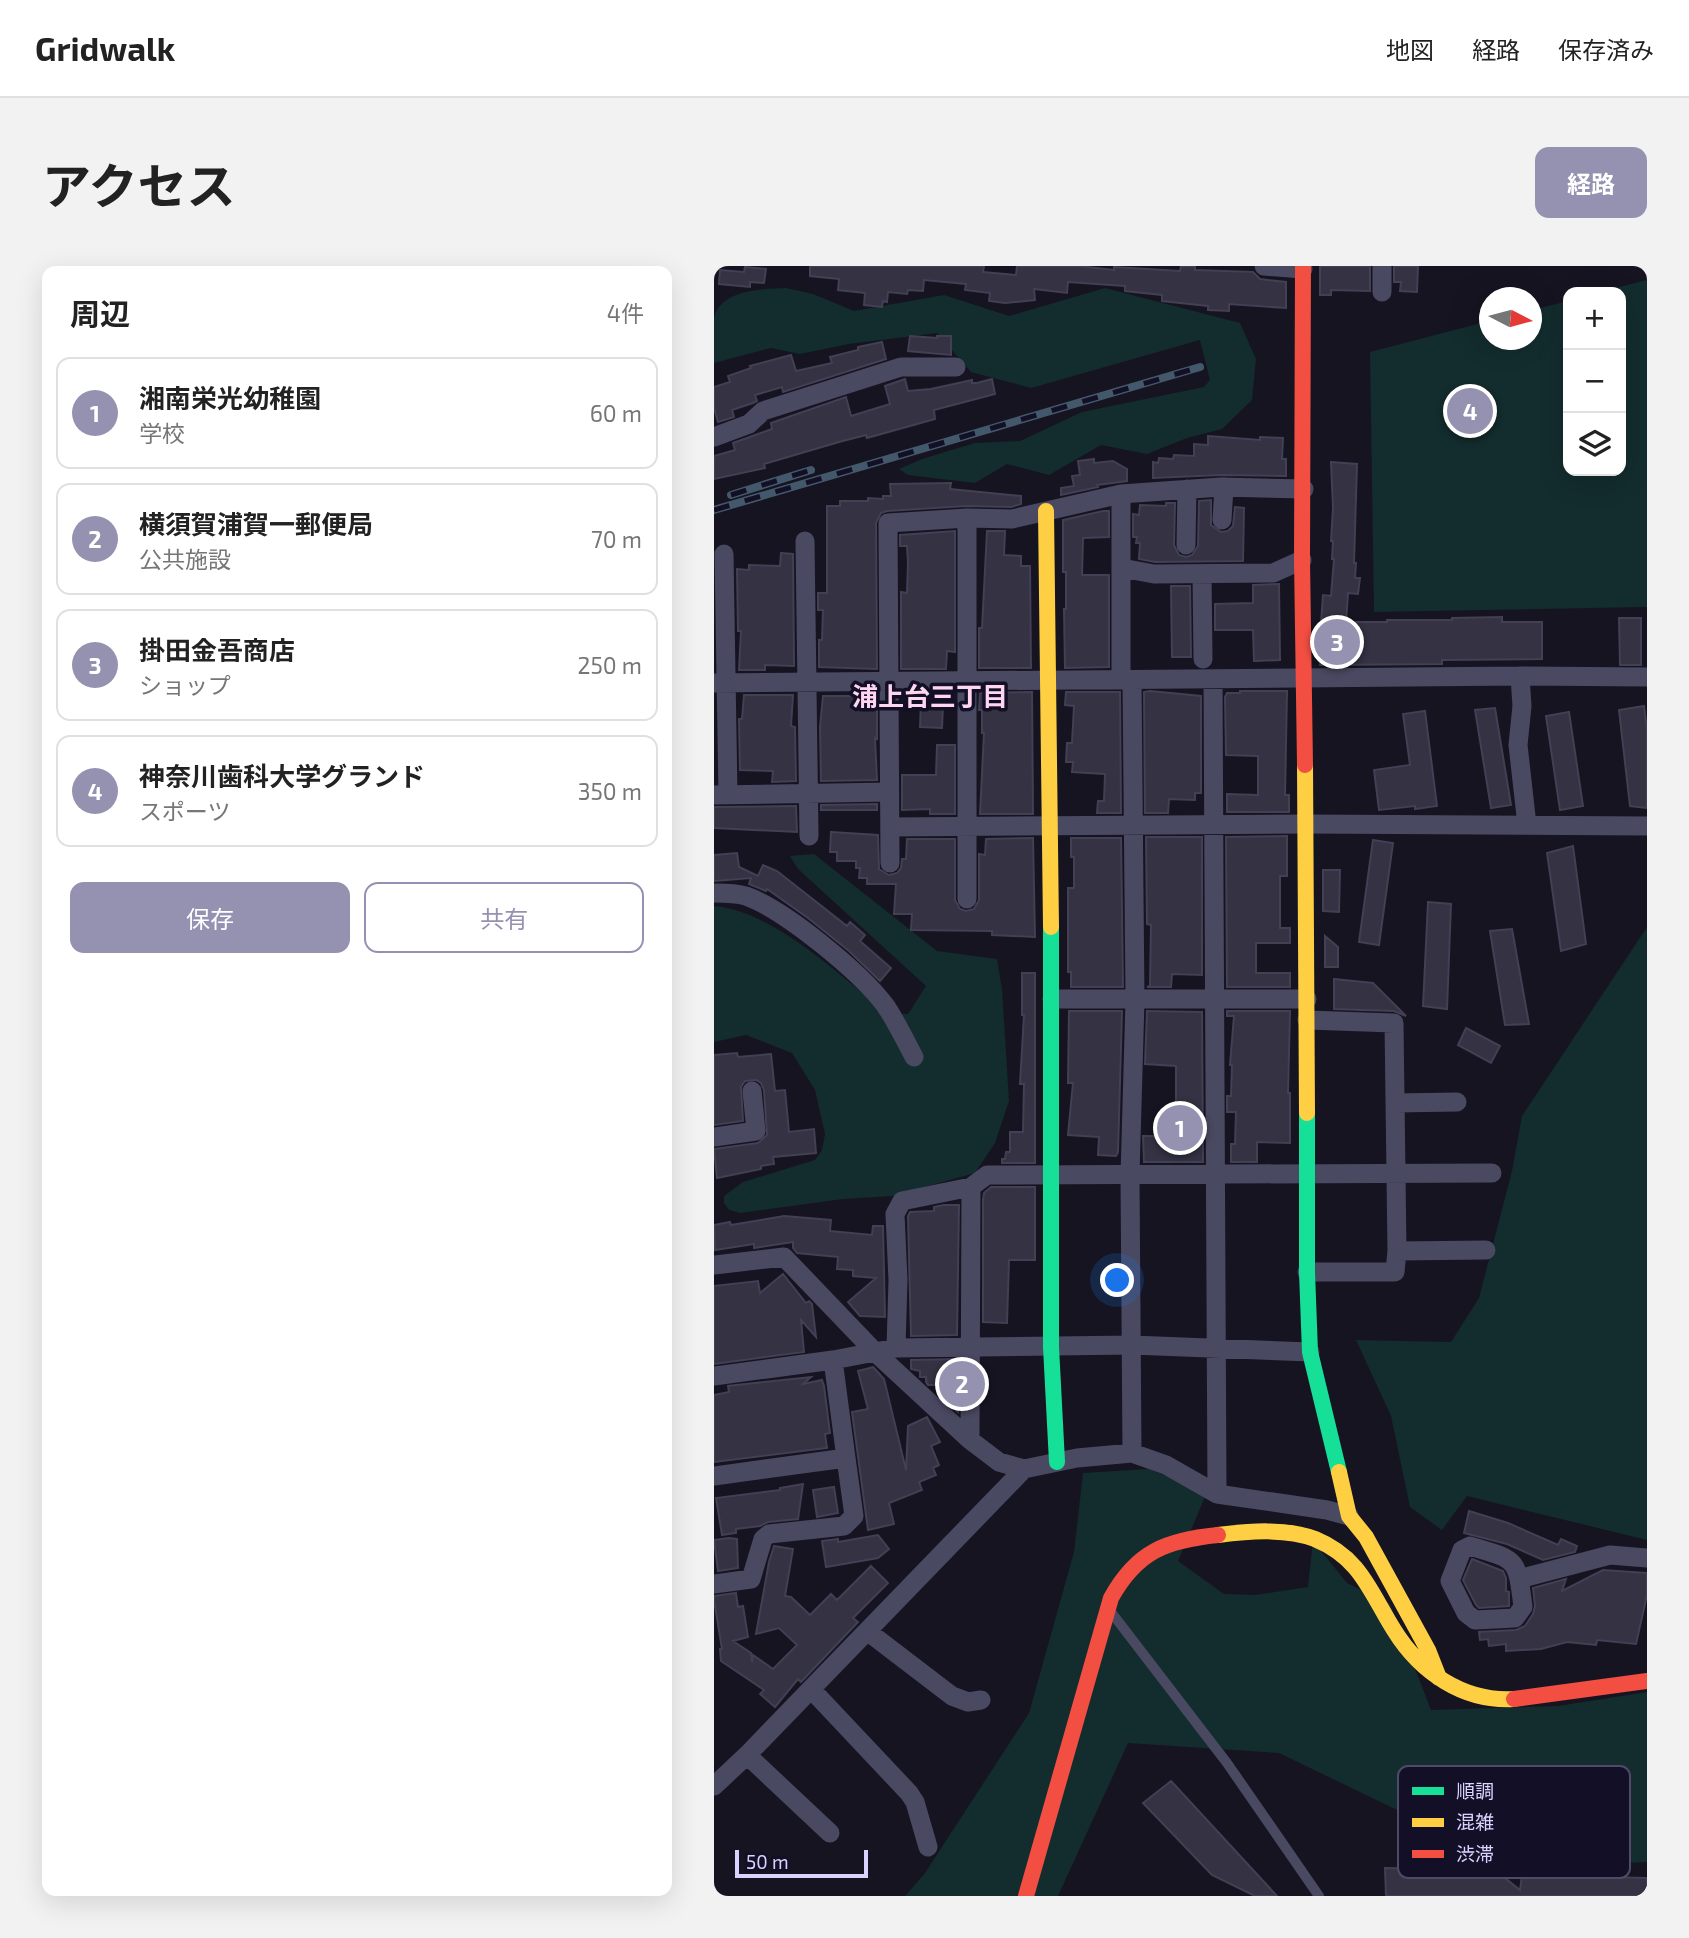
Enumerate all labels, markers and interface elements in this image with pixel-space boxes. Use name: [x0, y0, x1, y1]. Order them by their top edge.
text: Gridwalk: [35, 28, 175, 68]
text: 地図: [1386, 35, 1434, 64]
text: 経路: [1472, 35, 1520, 64]
text: 保存済み: [1558, 35, 1654, 64]
button: 経路: [1535, 147, 1647, 218]
text: アクセス: [42, 155, 236, 214]
north arrow: [1479, 287, 1542, 350]
map controls: [1563, 287, 1626, 476]
button: +: [1563, 287, 1626, 350]
text: 周辺: [70, 295, 130, 331]
text: 4件: [607, 299, 644, 327]
button: −: [1563, 350, 1626, 413]
text: 湘南栄光幼稚園: [139, 382, 321, 413]
pin: 4: [1447, 385, 1493, 437]
text: 1: [90, 399, 100, 427]
text: 60 m: [590, 399, 642, 427]
button: layers: [1563, 413, 1626, 476]
text: 学校: [139, 419, 185, 447]
text: 横須賀浦賀一郵便局: [139, 508, 373, 539]
text: 2: [88, 525, 102, 553]
text: 70 m: [591, 525, 642, 553]
text: 公共施設: [139, 545, 231, 573]
pin: 3: [1314, 616, 1360, 668]
text: 掛田金吾商店: [139, 634, 295, 665]
text: 3: [88, 651, 102, 679]
text: 250 m: [578, 651, 642, 679]
text: ショップ: [139, 671, 231, 699]
district label: 浦上台三丁目: [852, 680, 1008, 711]
text: 神奈川歯科大学グランド: [139, 760, 425, 791]
text: 4: [88, 777, 102, 805]
text: 350 m: [578, 777, 642, 805]
text: スポーツ: [139, 797, 231, 825]
button: 保存: [70, 882, 350, 953]
button: 共有: [364, 882, 644, 953]
pin: 1: [1157, 1102, 1203, 1154]
your location: [1100, 1263, 1134, 1297]
pin: 2: [939, 1358, 985, 1410]
legend: [1398, 1766, 1630, 1878]
text: 順調: [1456, 1779, 1494, 1802]
text: 混雑: [1456, 1810, 1494, 1833]
text: 渋滞: [1456, 1842, 1494, 1865]
scale bar: [735, 1847, 868, 1879]
text: 50 m: [746, 1850, 789, 1873]

